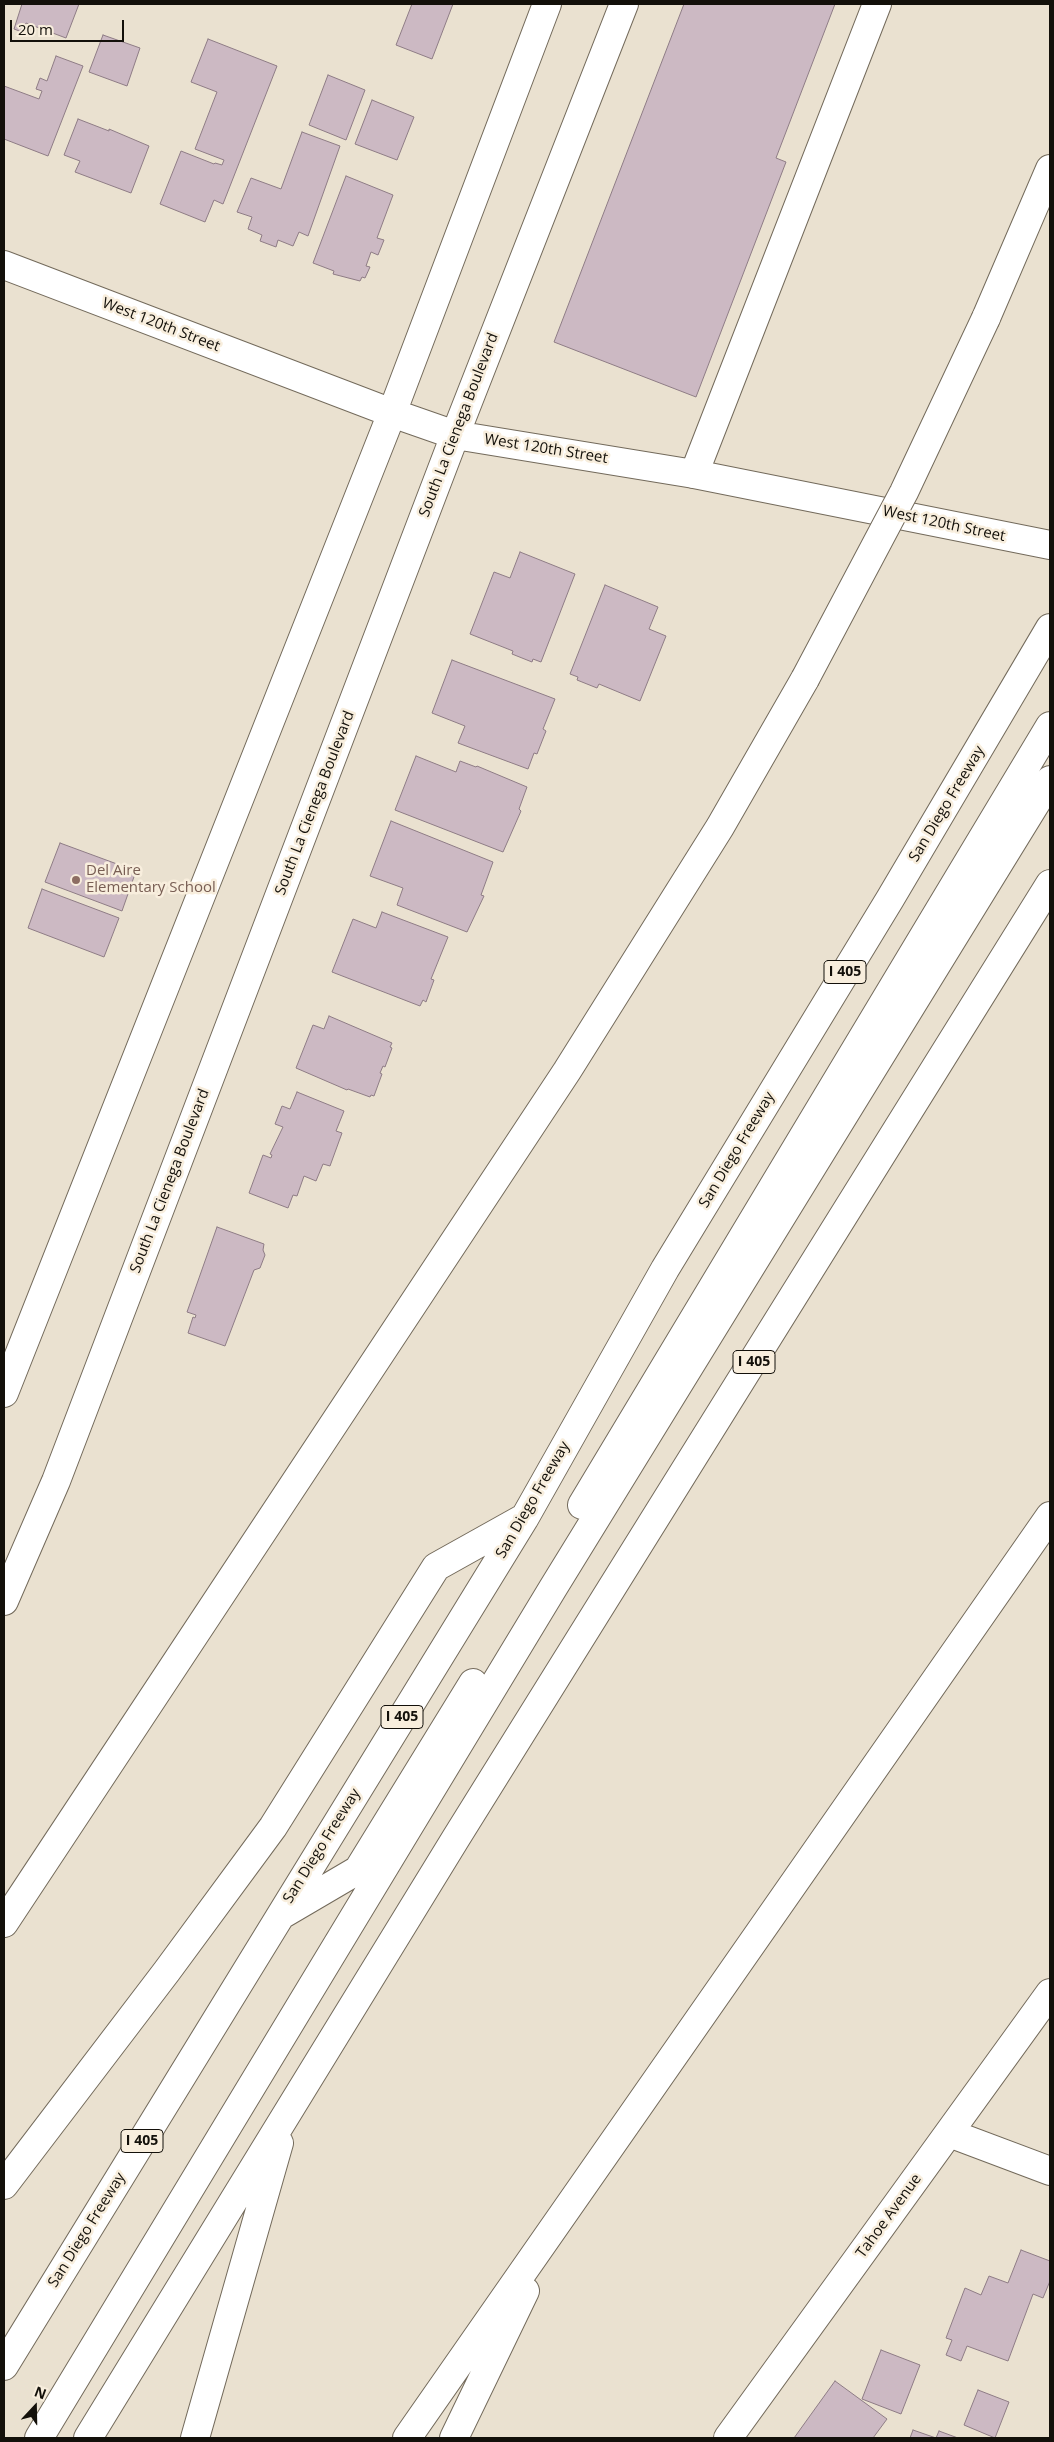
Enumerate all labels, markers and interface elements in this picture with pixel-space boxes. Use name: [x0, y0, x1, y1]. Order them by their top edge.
scale bar: [12, 10, 126, 42]
text: 20 m: [18, 19, 53, 39]
street label: West 120th Street: [100, 294, 222, 356]
street label: South La Cienega Boulevard: [416, 330, 502, 520]
street label: West 120th Street: [483, 430, 609, 468]
street label: West 120th Street: [881, 502, 1007, 546]
street label: South La Cienega Boulevard: [272, 708, 358, 898]
street label: San Diego Freeway: [905, 743, 989, 865]
place label: Del Aire Elementary School: [86, 862, 216, 897]
marker: Del Aire Elementary School: [70, 874, 82, 886]
road number: I 405: [824, 960, 866, 984]
street label: South La Cienega Boulevard: [127, 1086, 213, 1276]
street label: San Diego Freeway: [695, 1089, 779, 1211]
road number: I 405: [733, 1350, 775, 1374]
street label: San Diego Freeway: [492, 1438, 574, 1562]
road number: I 405: [381, 1705, 423, 1728]
street label: San Diego Freeway: [279, 1785, 365, 1907]
road number: I 405: [121, 2130, 163, 2152]
street label: San Diego Freeway: [44, 2169, 130, 2291]
street label: Tahoe Avenue: [853, 2171, 925, 2261]
north arrow: [10, 2382, 60, 2432]
text: N: [32, 2382, 49, 2403]

